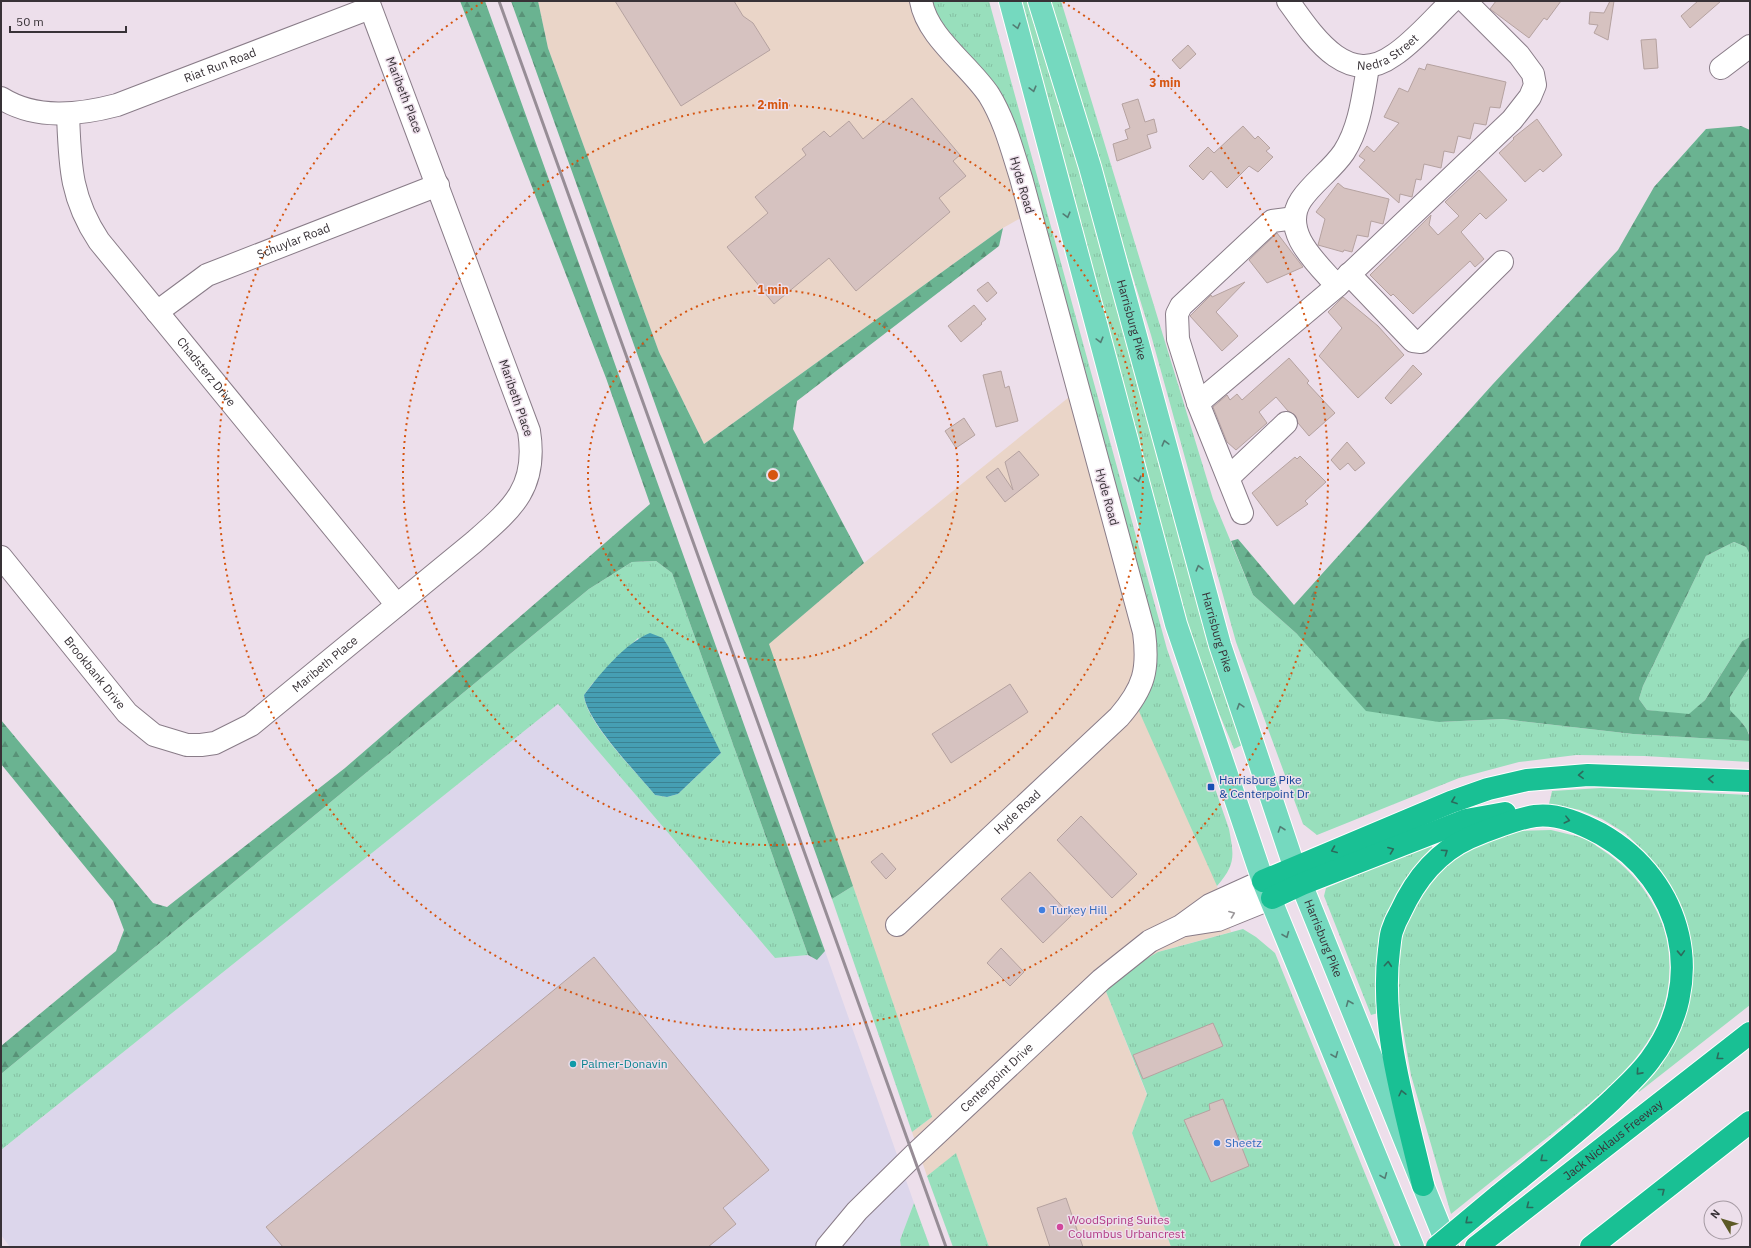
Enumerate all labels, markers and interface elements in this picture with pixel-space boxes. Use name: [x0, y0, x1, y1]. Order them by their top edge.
scale bar: [10, 8, 126, 34]
text: 50 m: [16, 14, 44, 29]
one-way arrow: [1012, 23, 1020, 29]
street label: Nedra Street: [1357, 31, 1421, 73]
street label: Riat Run Road: [182, 44, 258, 86]
street label: Maribeth Place: [383, 55, 426, 135]
text: 3 min: [1149, 75, 1181, 90]
one-way arrow: [1029, 86, 1037, 92]
text: 2 min: [757, 97, 789, 112]
street label: Hyde Road: [1007, 155, 1038, 215]
one-way arrow: [1062, 211, 1071, 218]
street label: Schuylar Road: [255, 220, 332, 262]
street label: Harrisburg Pike: [1114, 278, 1150, 362]
text: 1 min: [757, 282, 789, 297]
street label: Chadsterz Drive: [174, 334, 239, 409]
one-way arrow: [1096, 337, 1104, 344]
street label: Maribeth Place: [496, 357, 537, 439]
one-way arrow: [1161, 440, 1169, 446]
street label: Hyde Road: [1093, 467, 1122, 527]
centre of rings: [766, 468, 780, 482]
one-way arrow: [1133, 476, 1141, 483]
one-way arrow: [1195, 565, 1203, 571]
street label: Harrisburg Pike: [1199, 590, 1237, 674]
street label: Maribeth Place: [289, 632, 361, 695]
street label: Brookbank Drive: [61, 633, 129, 712]
one-way arrow: [1236, 703, 1245, 710]
one-way arrow: [1578, 771, 1584, 780]
place label: Harrisburg Pike & Centerpoint Dr: [1219, 772, 1310, 801]
one-way arrow: [1708, 775, 1714, 783]
marker: Harrisburg Pike & Centerpoint Dr: [1206, 782, 1216, 792]
street label: Hyde Road: [991, 786, 1044, 837]
one-way arrow: [1451, 796, 1458, 804]
one-way arrow: [1563, 815, 1570, 824]
one-way arrow: [1277, 826, 1286, 833]
one-way arrow: [1331, 845, 1338, 853]
one-way arrow: [1387, 846, 1394, 854]
one-way arrow: [1441, 849, 1448, 857]
street label: Harrisburg Pike: [1301, 897, 1346, 980]
place label: Turkey Hill: [1050, 902, 1107, 917]
marker: Turkey Hill: [1037, 905, 1047, 915]
one-way arrow: [1229, 910, 1236, 918]
one-way arrow: [1282, 931, 1290, 938]
one-way arrow: [1677, 950, 1685, 956]
one-way arrow: [1383, 961, 1392, 967]
one-way arrow: [1346, 999, 1354, 1006]
street label: Centerpoint Drive: [957, 1039, 1036, 1115]
one-way arrow: [1331, 1052, 1339, 1059]
one-way arrow: [1717, 1053, 1724, 1060]
place label: Palmer-Donavin: [581, 1056, 667, 1071]
marker: Palmer-Donavin: [568, 1059, 578, 1069]
one-way arrow: [1637, 1067, 1644, 1075]
one-way arrow: [1399, 1089, 1407, 1096]
street label: Jack Nicklaus Freeway: [1560, 1096, 1666, 1183]
place label: Sheetz: [1225, 1135, 1262, 1150]
marker: Sheetz: [1212, 1138, 1222, 1148]
one-way arrow: [1540, 1155, 1548, 1162]
one-way arrow: [1379, 1171, 1387, 1179]
one-way arrow: [1657, 1189, 1664, 1196]
north arrow: [1703, 1200, 1743, 1240]
one-way arrow: [1526, 1202, 1533, 1209]
text: N: [1707, 1206, 1723, 1221]
place label: WoodSpring Suites Columbus Urbancrest: [1068, 1212, 1185, 1241]
one-way arrow: [1465, 1217, 1473, 1224]
marker: WoodSpring Suites Columbus Urbancrest: [1055, 1222, 1065, 1232]

